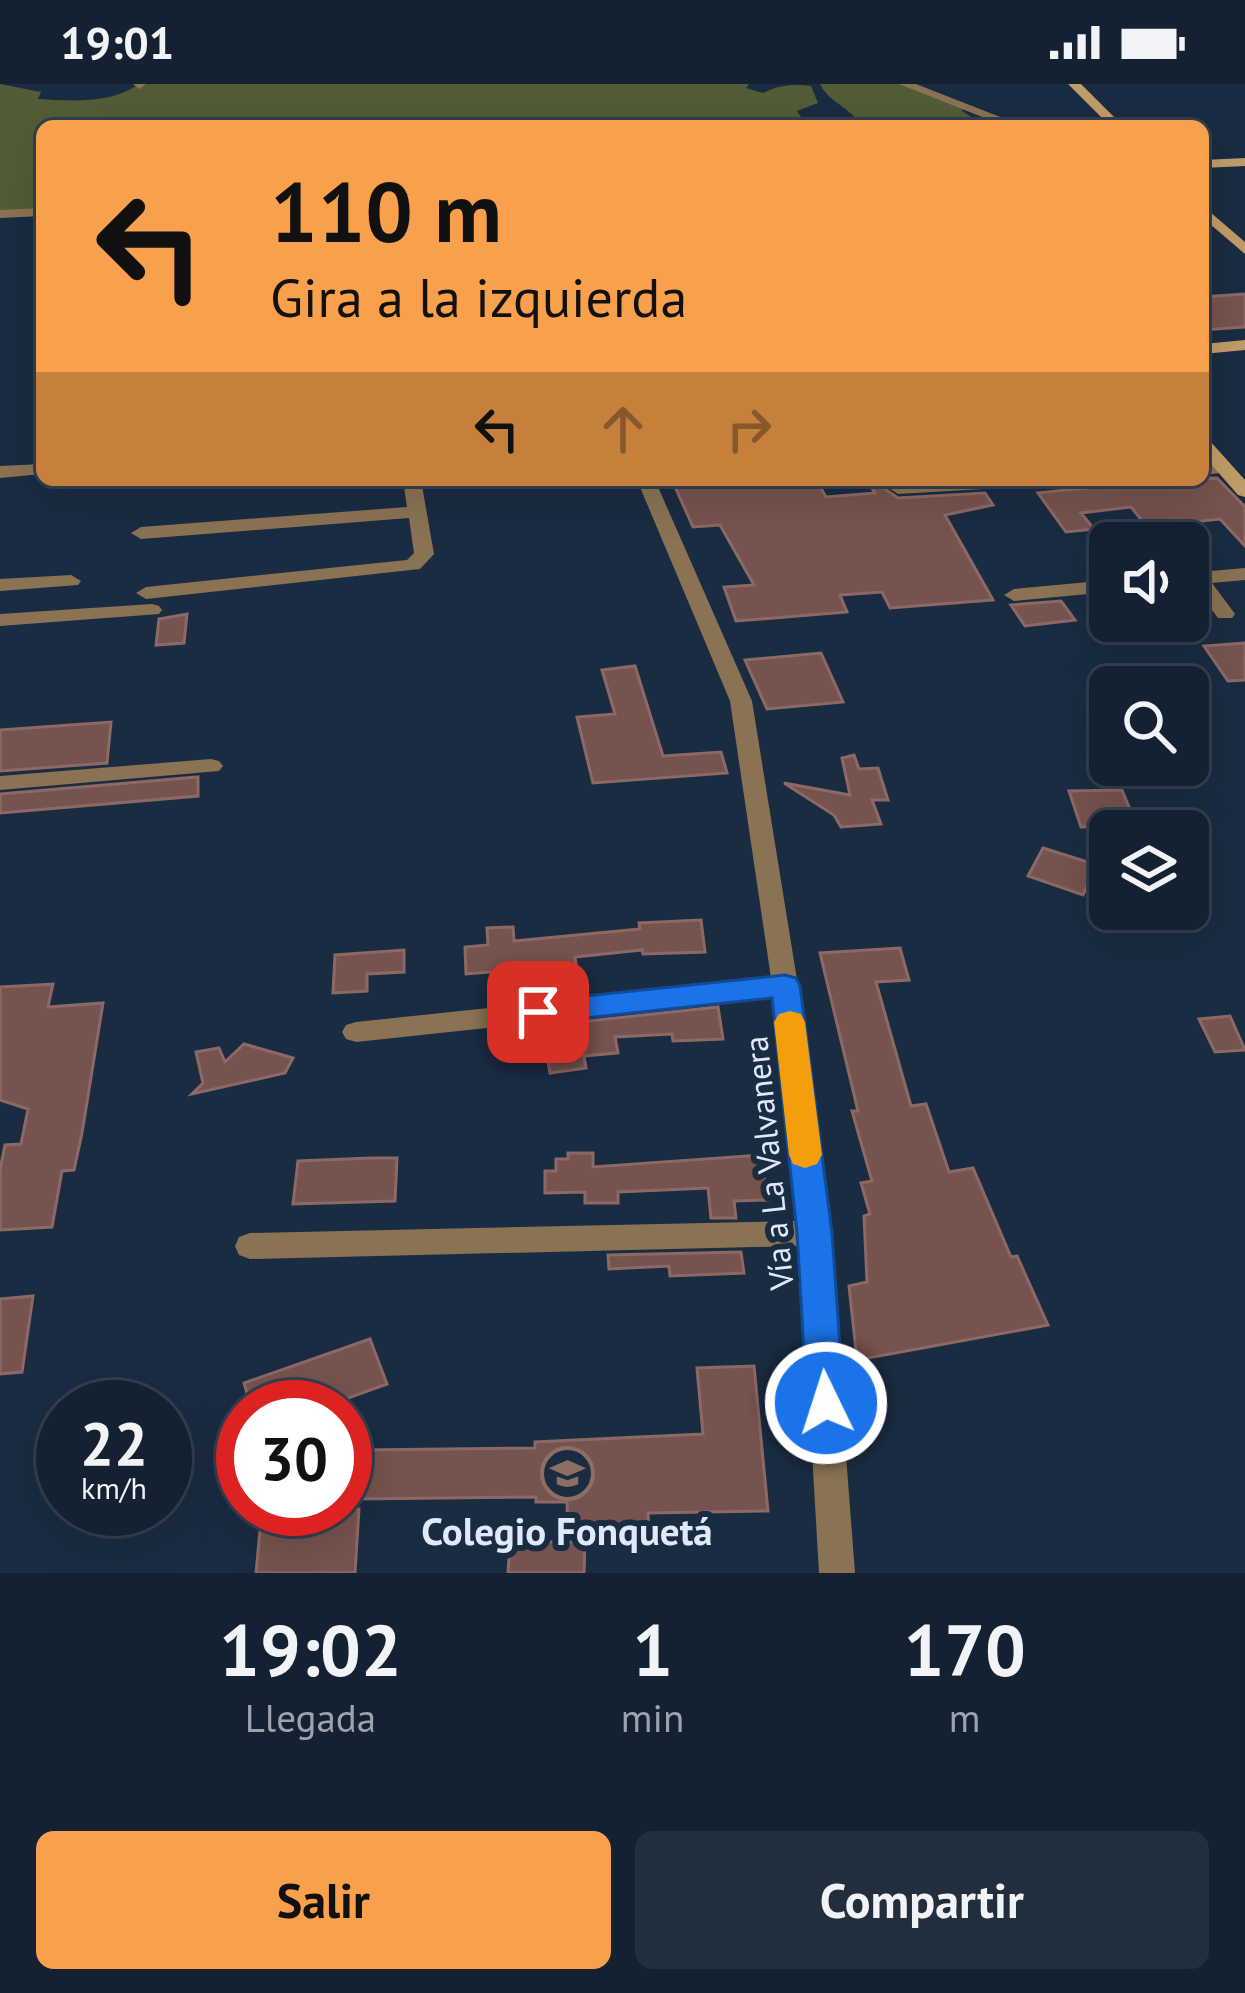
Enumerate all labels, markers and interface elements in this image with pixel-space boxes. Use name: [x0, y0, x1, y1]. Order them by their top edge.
text: 19:01: [60, 13, 174, 71]
text: 110 m: [270, 156, 502, 265]
icon: left: [72, 168, 228, 324]
text: Gira a la izquierda: [270, 262, 687, 332]
icon: left: [464, 396, 530, 462]
icon: ahead: [590, 396, 656, 462]
icon: right: [716, 396, 782, 462]
map controls: [1089, 522, 1209, 930]
button: sound: [1089, 522, 1209, 642]
button: search: [1089, 666, 1209, 786]
button: layers: [1089, 810, 1209, 930]
pin: [487, 961, 589, 1063]
icon: arrive: [505, 979, 571, 1045]
street label: Vía a La Valvanera: [733, 1034, 803, 1293]
position arrow: [763, 1340, 889, 1466]
speed limit sign: 30: [216, 1380, 372, 1536]
text: 22: [80, 1404, 148, 1482]
school or university icon: Colegio Fonquetá: [539, 1445, 595, 1501]
text: km/h: [81, 1468, 147, 1507]
place label: Colegio Fonquetá: [421, 1505, 713, 1556]
text: 19:02: [219, 1603, 402, 1696]
text: 1: [632, 1603, 673, 1696]
text: 170: [903, 1603, 1026, 1696]
text: Llegada: [245, 1692, 376, 1743]
text: min: [621, 1692, 684, 1743]
text: m: [949, 1692, 980, 1743]
button: Salir: [36, 1831, 611, 1969]
button: Compartir: [635, 1831, 1209, 1969]

